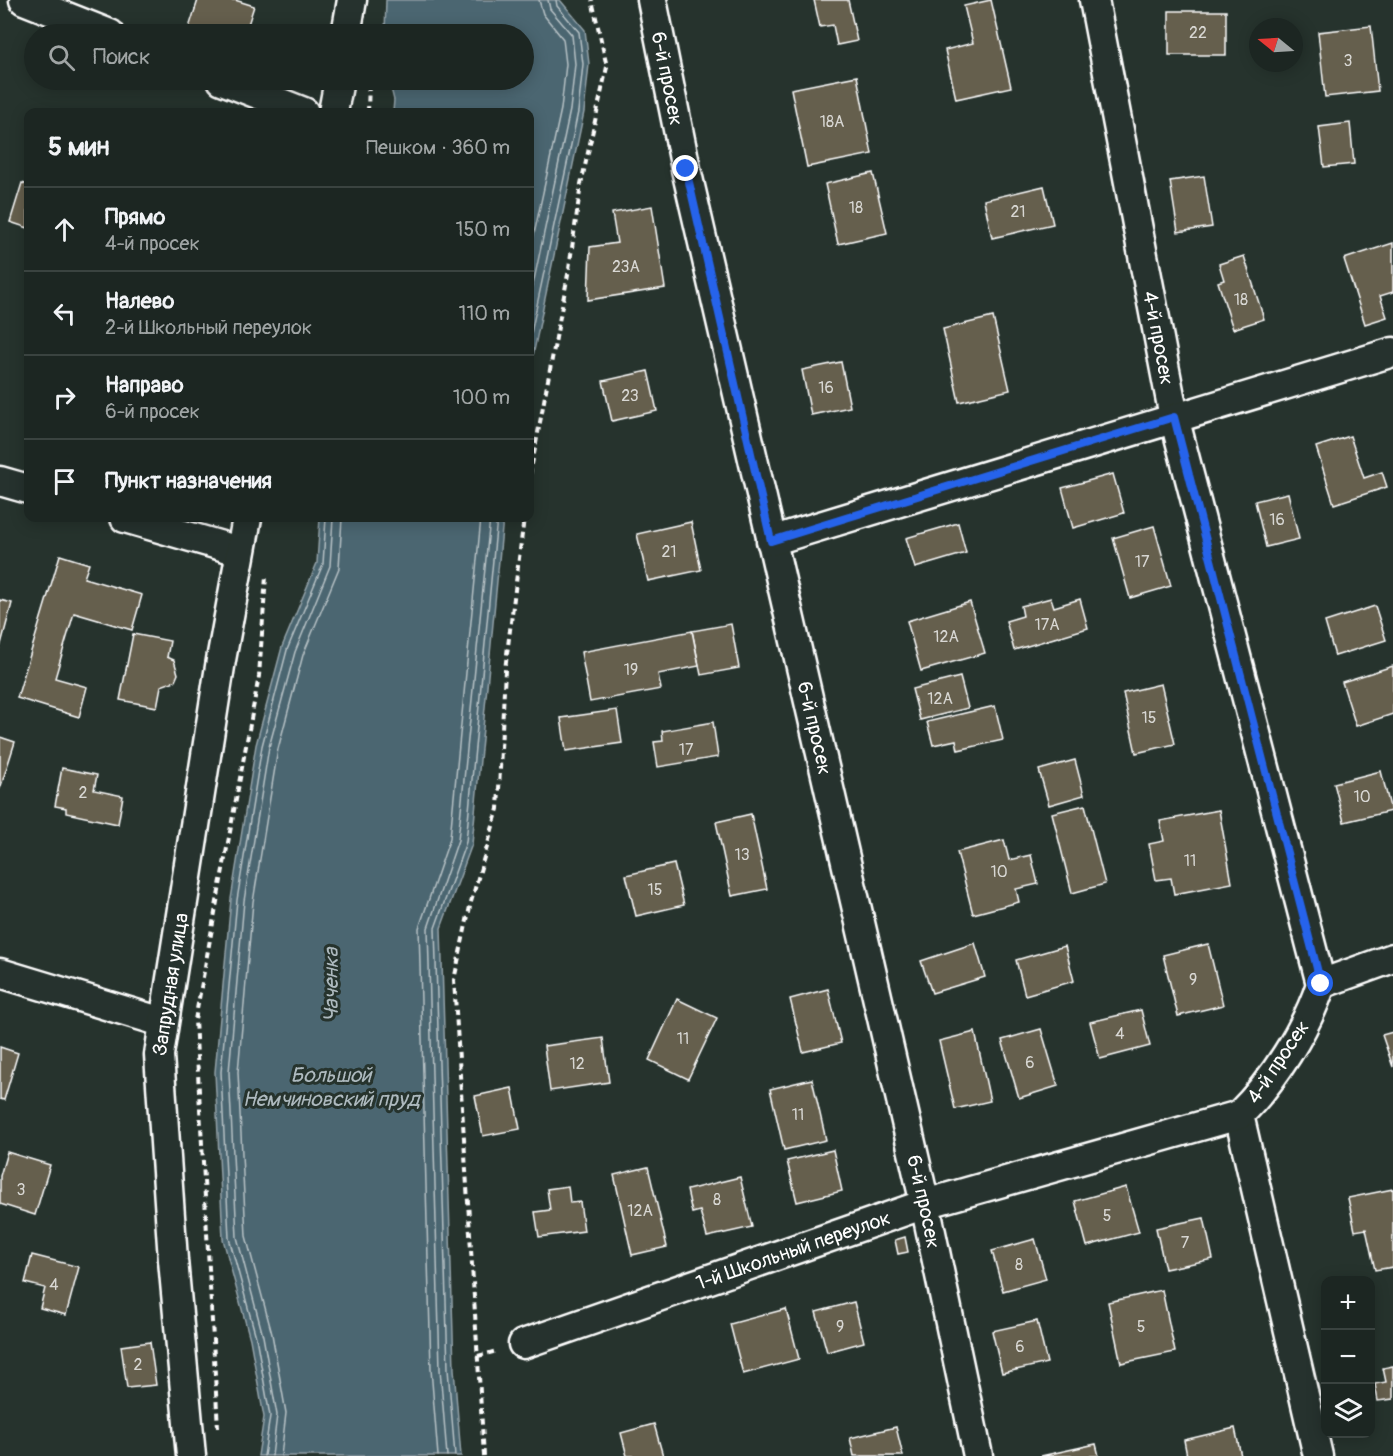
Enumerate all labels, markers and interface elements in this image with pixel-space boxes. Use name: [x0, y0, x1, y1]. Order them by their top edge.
north arrow: [1249, 18, 1303, 72]
house number: 22: [1189, 23, 1207, 43]
search box: [24, 24, 534, 90]
street label: 6-й просек: [646, 29, 689, 127]
icon: search: [45, 41, 78, 74]
text: Поиск: [93, 43, 150, 71]
house number: 3: [1344, 51, 1353, 71]
house number: 18А: [820, 112, 844, 132]
text: 5 мин: [48, 131, 109, 163]
text: Пешком · 360 m: [366, 135, 510, 160]
route end: [672, 155, 698, 181]
house number: 18: [849, 198, 863, 218]
house number: 21: [1010, 202, 1026, 222]
text: Прямо: [105, 203, 165, 231]
icon: ahead: [48, 213, 81, 246]
text: 150 m: [456, 217, 510, 242]
text: 4-й просек: [105, 231, 200, 256]
house number: 23А: [612, 257, 640, 277]
text: Налево: [105, 287, 174, 315]
street label: 4-й просек: [1138, 289, 1180, 387]
house number: 18: [1234, 290, 1248, 310]
icon: left: [48, 297, 81, 330]
text: 110 m: [459, 301, 510, 326]
text: 2-й Школьный переулок: [105, 315, 312, 340]
text: Направо: [105, 371, 184, 399]
house number: 16: [818, 378, 834, 398]
icon: right: [48, 381, 81, 414]
text: 100 m: [453, 385, 510, 410]
house number: 23: [621, 386, 639, 406]
text: 6-й просек: [105, 399, 200, 424]
icon: arrive: [48, 465, 81, 498]
text: Пункт назначения: [105, 467, 272, 495]
house number: 16: [1269, 510, 1285, 530]
house number: 21: [661, 542, 677, 562]
house number: 17: [1135, 552, 1150, 572]
house number: 17А: [1034, 615, 1060, 635]
house number: 12А: [933, 627, 959, 647]
house number: 19: [624, 660, 638, 680]
street label: 6-й просек: [792, 679, 838, 777]
house number: 12А: [927, 689, 953, 709]
house number: 15: [1142, 708, 1156, 728]
house number: 17: [679, 740, 694, 760]
house number: 2: [79, 783, 88, 803]
house number: 10: [1353, 787, 1371, 807]
house number: 13: [734, 845, 750, 865]
house number: 11: [1184, 851, 1196, 871]
house number: 10: [990, 862, 1008, 882]
house number: 15: [648, 880, 662, 900]
street label: Запрудная улица: [147, 911, 194, 1057]
water label: Чаченка: [318, 947, 345, 1022]
house number: 9: [1189, 970, 1197, 990]
route start: [1307, 970, 1333, 996]
street label: 4-й просек: [1241, 1016, 1315, 1108]
house number: 4: [1115, 1024, 1125, 1044]
house number: 11: [677, 1029, 689, 1049]
house number: 6: [1025, 1053, 1035, 1073]
house number: 12: [569, 1054, 585, 1074]
water label: Большой Немчиновский пруд: [242, 1062, 422, 1113]
house number: 11: [792, 1105, 804, 1125]
street label: 6-й просек: [902, 1152, 946, 1250]
house number: 3: [17, 1180, 26, 1200]
house number: 8: [713, 1190, 721, 1210]
house number: 12А: [627, 1201, 653, 1221]
street label: 1-й Школьный переулок: [693, 1205, 893, 1295]
house number: 5: [1103, 1206, 1111, 1226]
house number: 7: [1181, 1233, 1190, 1253]
house number: 8: [1015, 1255, 1023, 1275]
house number: 4: [49, 1275, 59, 1295]
map controls: [1321, 1276, 1375, 1438]
button: +: [1321, 1276, 1375, 1330]
house number: 9: [836, 1317, 844, 1337]
house number: 5: [1137, 1317, 1145, 1337]
button: −: [1321, 1330, 1375, 1384]
house number: 6: [1015, 1337, 1025, 1357]
house number: 2: [134, 1355, 143, 1375]
button: layers: [1321, 1384, 1375, 1438]

